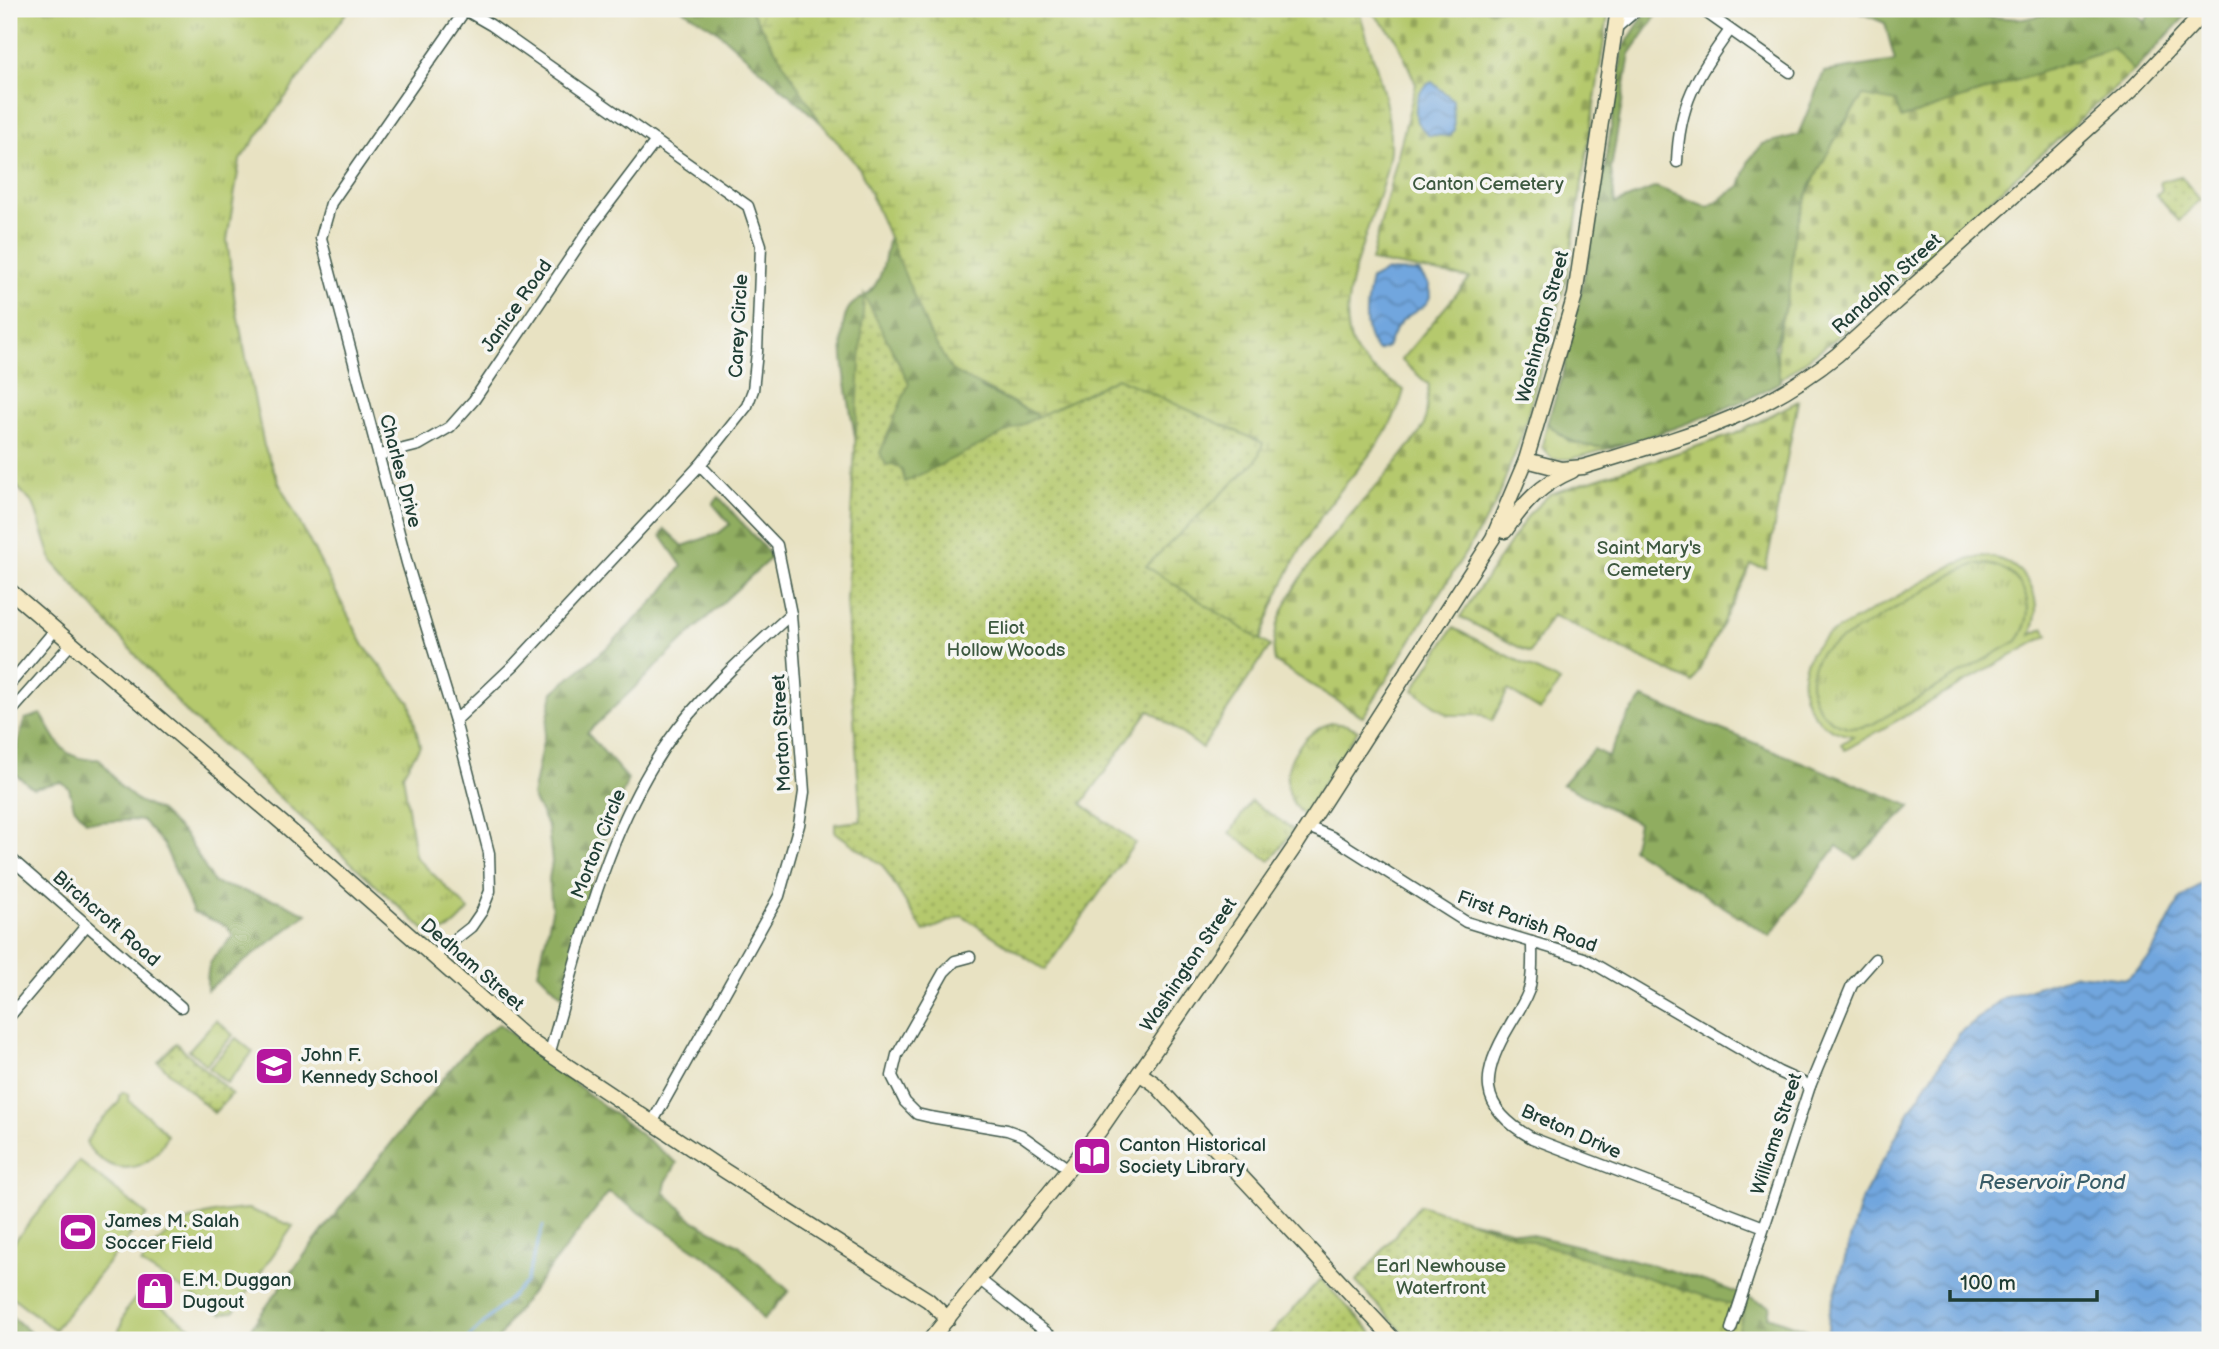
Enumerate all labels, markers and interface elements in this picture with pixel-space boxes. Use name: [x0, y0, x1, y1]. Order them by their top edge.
park label: Canton Cemetery: [1412, 173, 1564, 196]
street label: Randolph Street: [1828, 229, 1947, 339]
street label: Washington Street: [1512, 248, 1574, 406]
street label: Janice Road: [477, 255, 557, 357]
street label: Carey Circle: [725, 273, 753, 379]
street label: Charles Drive: [374, 412, 426, 530]
park label: Saint Mary's Cemetery: [1597, 537, 1701, 582]
park label: Eliot Hollow Woods: [947, 617, 1065, 662]
street label: Morton Street: [767, 673, 797, 792]
street label: Morton Circle: [567, 786, 631, 902]
street label: Birchcroft Road: [48, 866, 164, 972]
street label: First Parish Road: [1454, 886, 1600, 958]
street label: Washington Street: [1136, 893, 1242, 1036]
street label: Dedham Street: [416, 914, 529, 1016]
place label: John F. Kennedy School: [301, 1044, 438, 1089]
school or university icon: John F. Kennedy School: [253, 1045, 295, 1087]
street label: Williams Street: [1747, 1070, 1808, 1198]
street label: Breton Drive: [1517, 1100, 1625, 1164]
place label: Canton Historical Society Library: [1119, 1134, 1266, 1179]
library icon: Canton Historical Society Library: [1071, 1135, 1113, 1177]
water label: Reservoir Pond: [1979, 1170, 2126, 1195]
place label: James M. Salah Soccer Field: [105, 1210, 239, 1255]
sports icon: James M. Salah Soccer Field: [57, 1211, 99, 1253]
park label: Earl Newhouse Waterfront: [1376, 1255, 1506, 1300]
scale bar: [1950, 1258, 2096, 1302]
place label: E.M. Duggan Dugout: [182, 1269, 291, 1314]
shop icon: E.M. Duggan Dugout: [134, 1270, 176, 1312]
text: 100 m: [1960, 1271, 2016, 1296]

